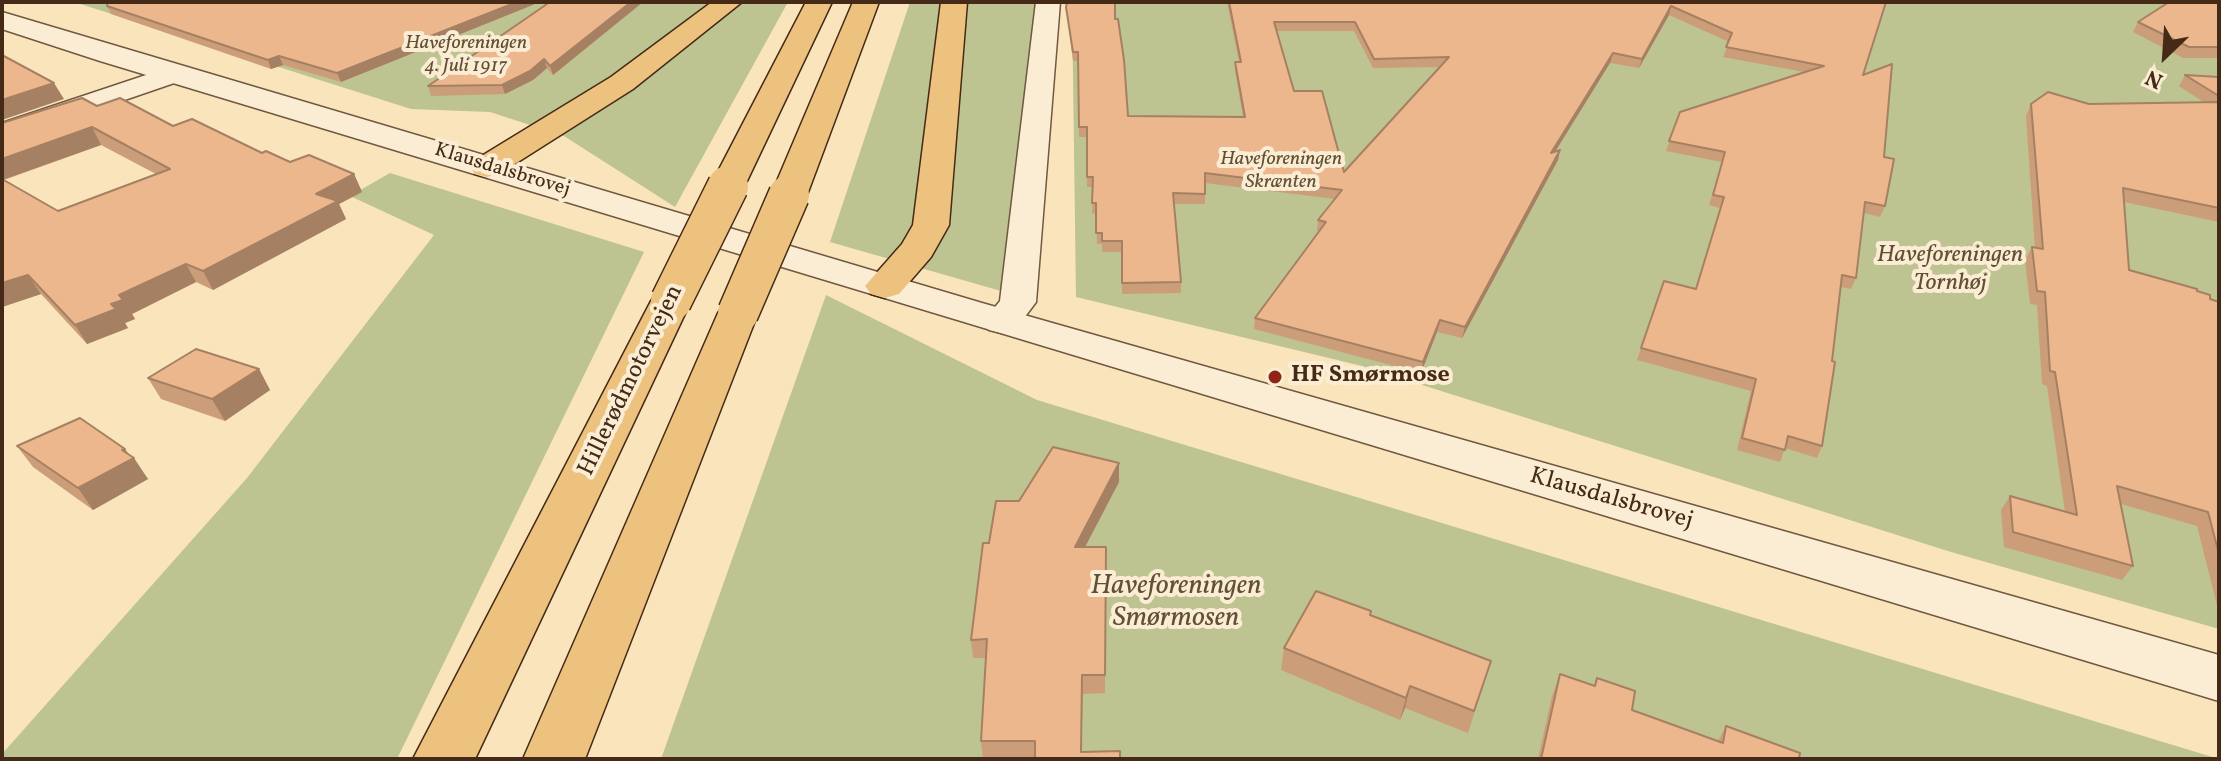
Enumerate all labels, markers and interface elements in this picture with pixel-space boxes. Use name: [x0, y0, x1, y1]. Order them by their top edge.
north arrow: [2125, 16, 2205, 96]
park label: Haveforeningen 4. Juli 1917: [405, 32, 527, 79]
text: N: [2141, 61, 2168, 96]
street label: Klausdalsbrovej: [431, 139, 573, 203]
park label: Haveforeningen Skrænten: [1220, 148, 1342, 195]
park label: Haveforeningen Tornhøj: [1877, 243, 2023, 299]
street label: Hillerødmotorvejen: [573, 281, 691, 481]
place label: HF Smørmose: [1291, 363, 1450, 391]
marker: HF Smørmose: [1266, 368, 1284, 386]
street label: Klausdalsbrovej: [1526, 463, 1696, 537]
park label: Haveforeningen Smørmosen: [1091, 571, 1261, 637]

